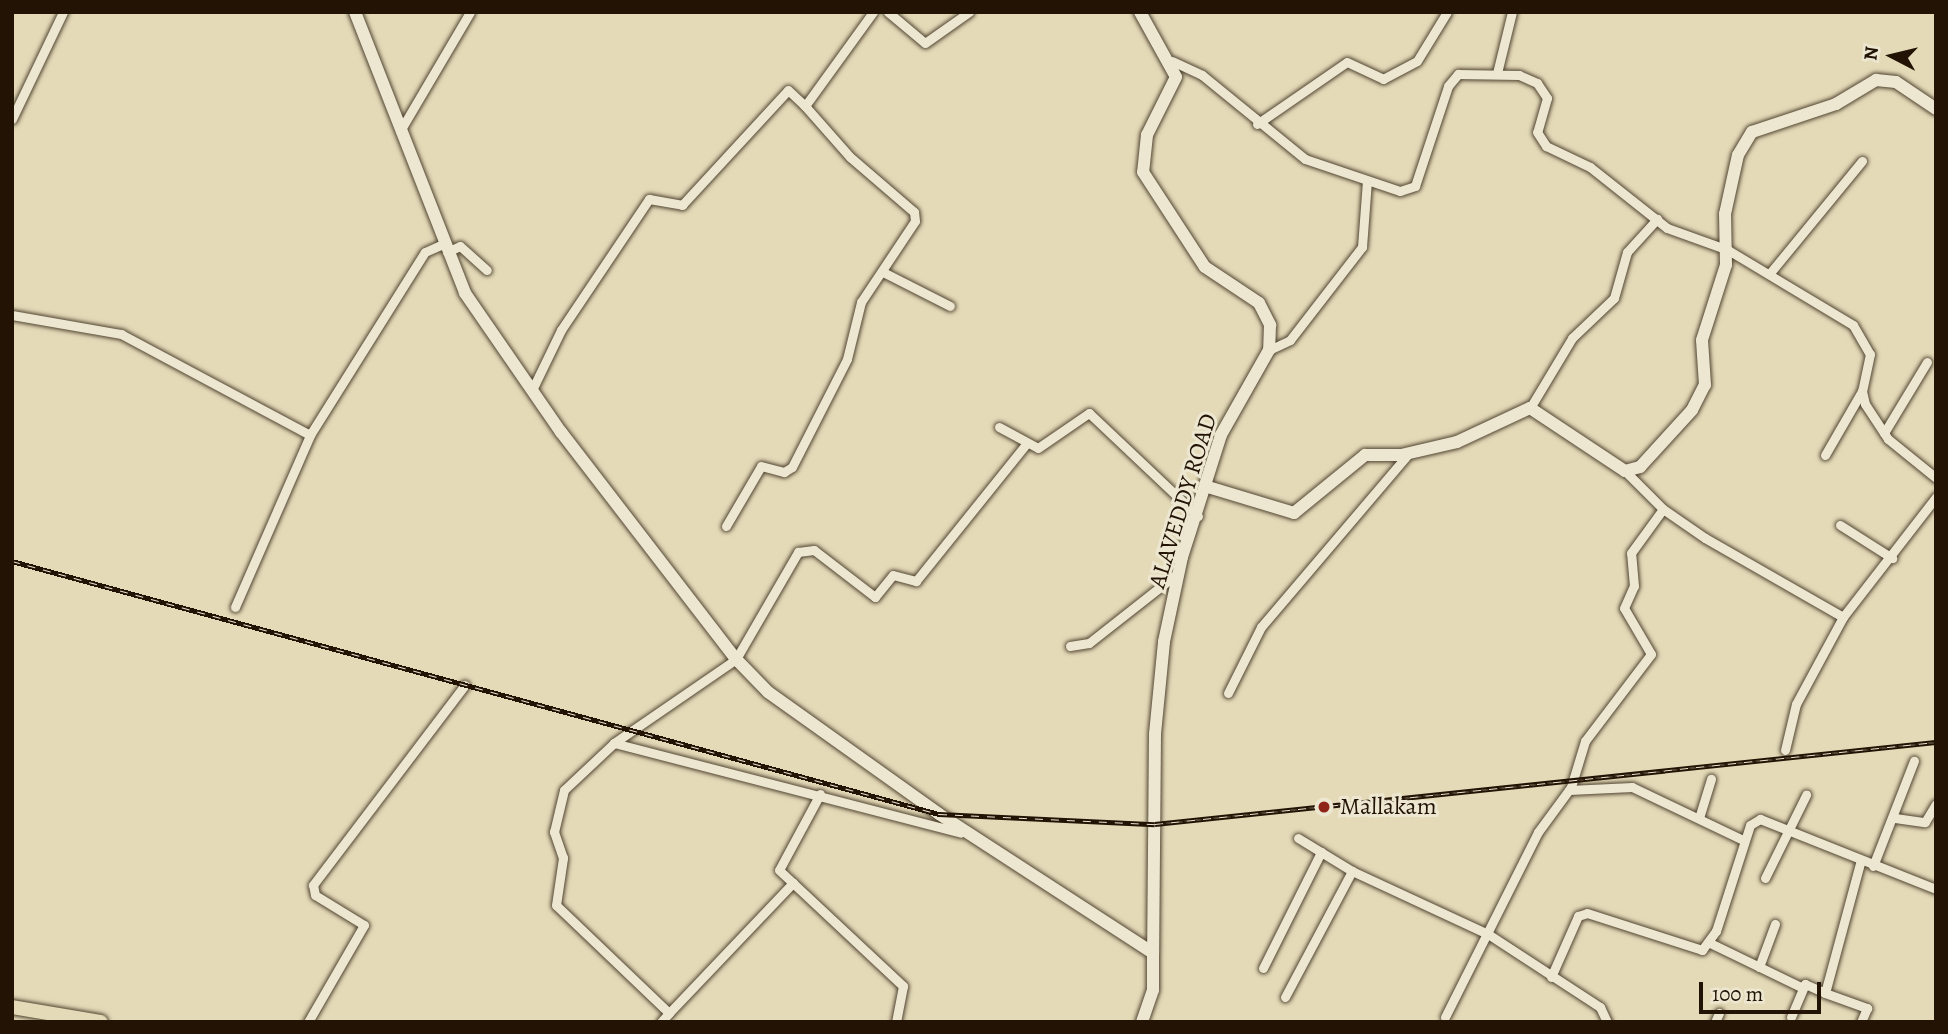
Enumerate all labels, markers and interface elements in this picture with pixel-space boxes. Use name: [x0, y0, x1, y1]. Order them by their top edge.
north arrow: [1857, 21, 1927, 91]
text: N: [1857, 45, 1885, 62]
street label: ALAVEDDY ROAD: [1143, 410, 1223, 592]
place label: Mallakam: [1340, 793, 1437, 821]
marker: Mallakam: [1314, 797, 1334, 817]
scale bar: [1703, 968, 1826, 1012]
text: 100 m: [1712, 980, 1763, 1008]

